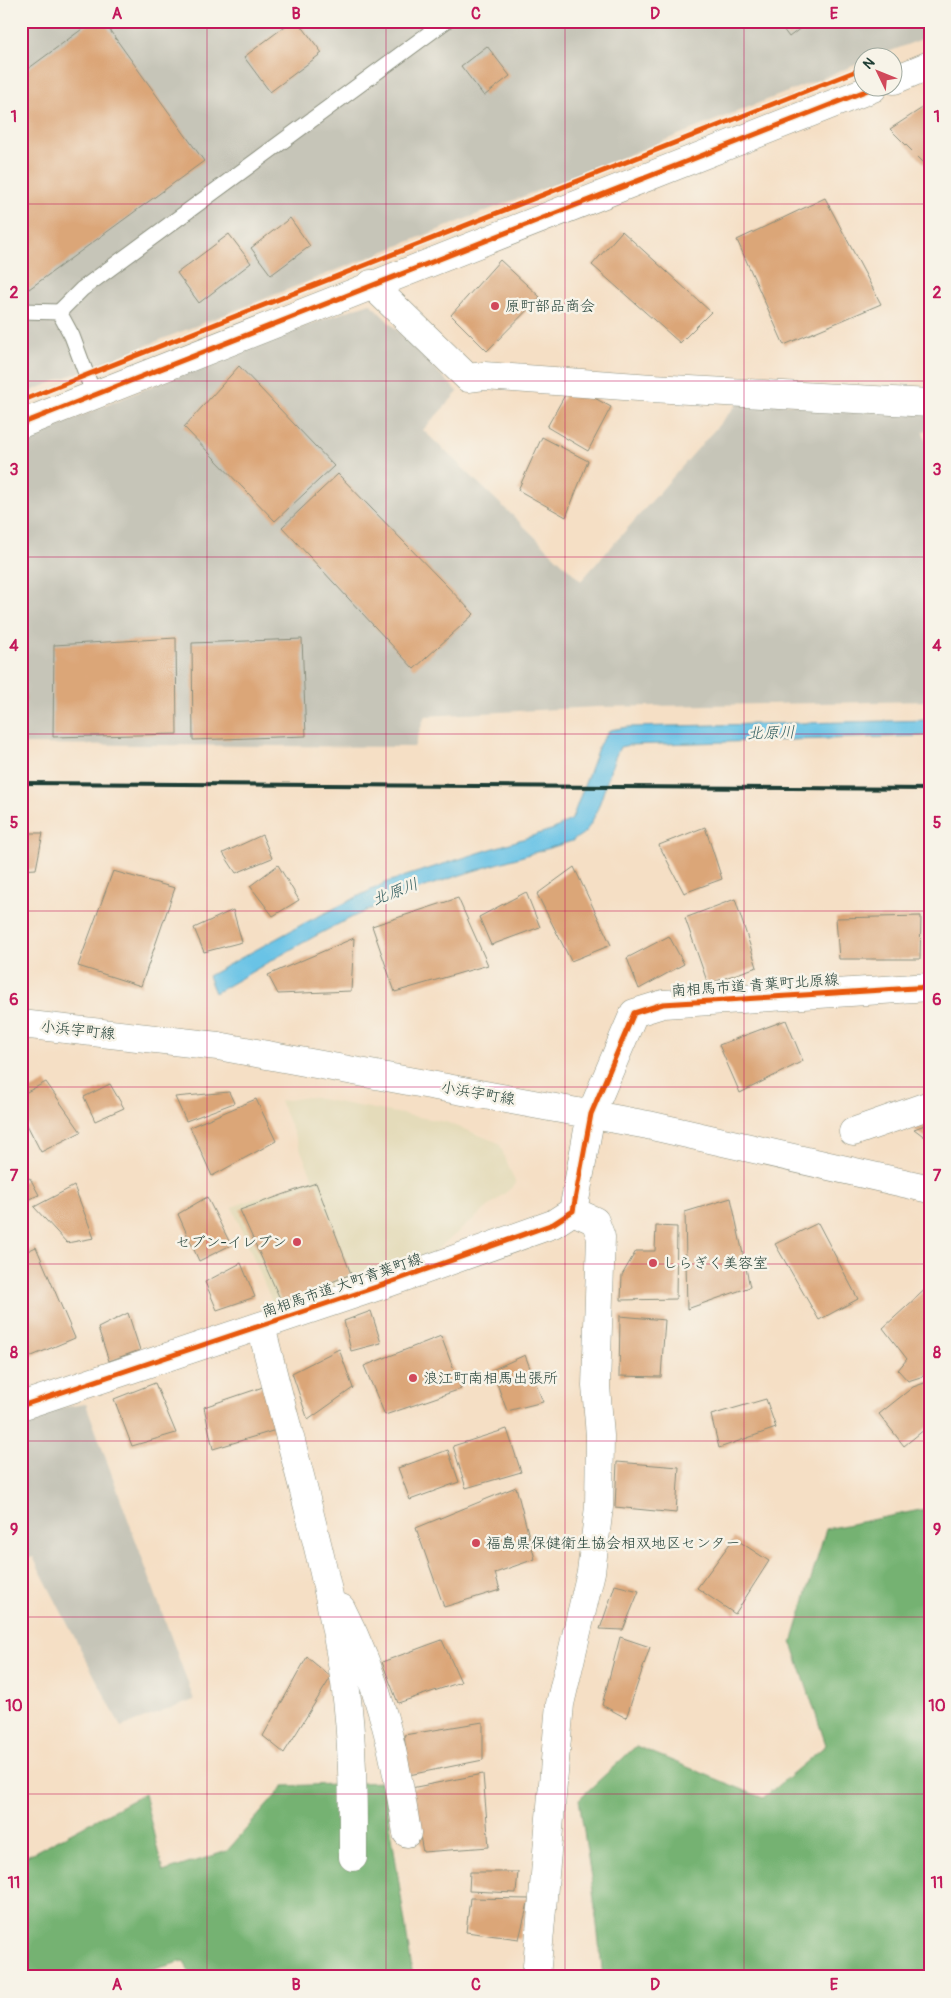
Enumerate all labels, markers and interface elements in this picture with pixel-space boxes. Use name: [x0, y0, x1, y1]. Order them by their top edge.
text: A: [112, 4, 123, 24]
text: B: [291, 4, 301, 24]
text: C: [471, 4, 481, 24]
text: D: [650, 4, 660, 24]
text: E: [830, 4, 839, 24]
north arrow: [854, 48, 904, 98]
text: N: [859, 54, 878, 73]
text: 1: [11, 107, 17, 127]
text: 1: [934, 107, 940, 127]
text: 2: [10, 283, 19, 303]
text: 2: [933, 283, 942, 303]
place label: 原町部品商会: [505, 297, 595, 316]
marker: 原町部品商会: [489, 300, 501, 312]
text: 3: [10, 460, 19, 480]
text: 3: [933, 460, 942, 480]
text: 4: [9, 636, 19, 656]
text: 4: [932, 636, 942, 656]
water label: 北原川: [747, 722, 795, 744]
text: 5: [10, 813, 19, 833]
text: 5: [933, 813, 942, 833]
water label: 北原川: [369, 874, 421, 910]
street label: 南相馬市道 青葉町北原線: [670, 970, 840, 1001]
text: 6: [9, 990, 19, 1010]
text: 6: [932, 990, 942, 1010]
street label: 小浜字町線: [40, 1017, 116, 1044]
street label: 小浜字町線: [439, 1078, 517, 1109]
text: 7: [10, 1166, 19, 1186]
text: 7: [933, 1166, 942, 1186]
place label: セブン-イレブン: [176, 1233, 287, 1252]
marker: セブン-イレブン: [291, 1236, 303, 1248]
street label: 南相馬市道 大町青葉町線: [260, 1249, 425, 1322]
place label: しらぎく美容室: [663, 1254, 768, 1273]
marker: しらぎく美容室: [647, 1257, 659, 1269]
text: 8: [10, 1343, 18, 1363]
text: 8: [933, 1343, 941, 1363]
place label: 浪江町南相馬出張所: [423, 1369, 558, 1388]
marker: 浪江町南相馬出張所: [407, 1372, 419, 1384]
text: 9: [10, 1520, 18, 1540]
text: 9: [933, 1520, 941, 1540]
place label: 福島県保健衛生協会相双地区センター: [486, 1534, 740, 1553]
marker: 福島県保健衛生協会相双地区センター: [470, 1537, 482, 1549]
text: 10: [5, 1696, 23, 1716]
text: 10: [928, 1696, 946, 1716]
text: 11: [8, 1873, 20, 1893]
text: 11: [931, 1873, 943, 1893]
text: A: [112, 1975, 123, 1995]
text: B: [291, 1975, 301, 1995]
text: C: [471, 1975, 481, 1995]
text: D: [650, 1975, 660, 1995]
text: E: [830, 1975, 839, 1995]

